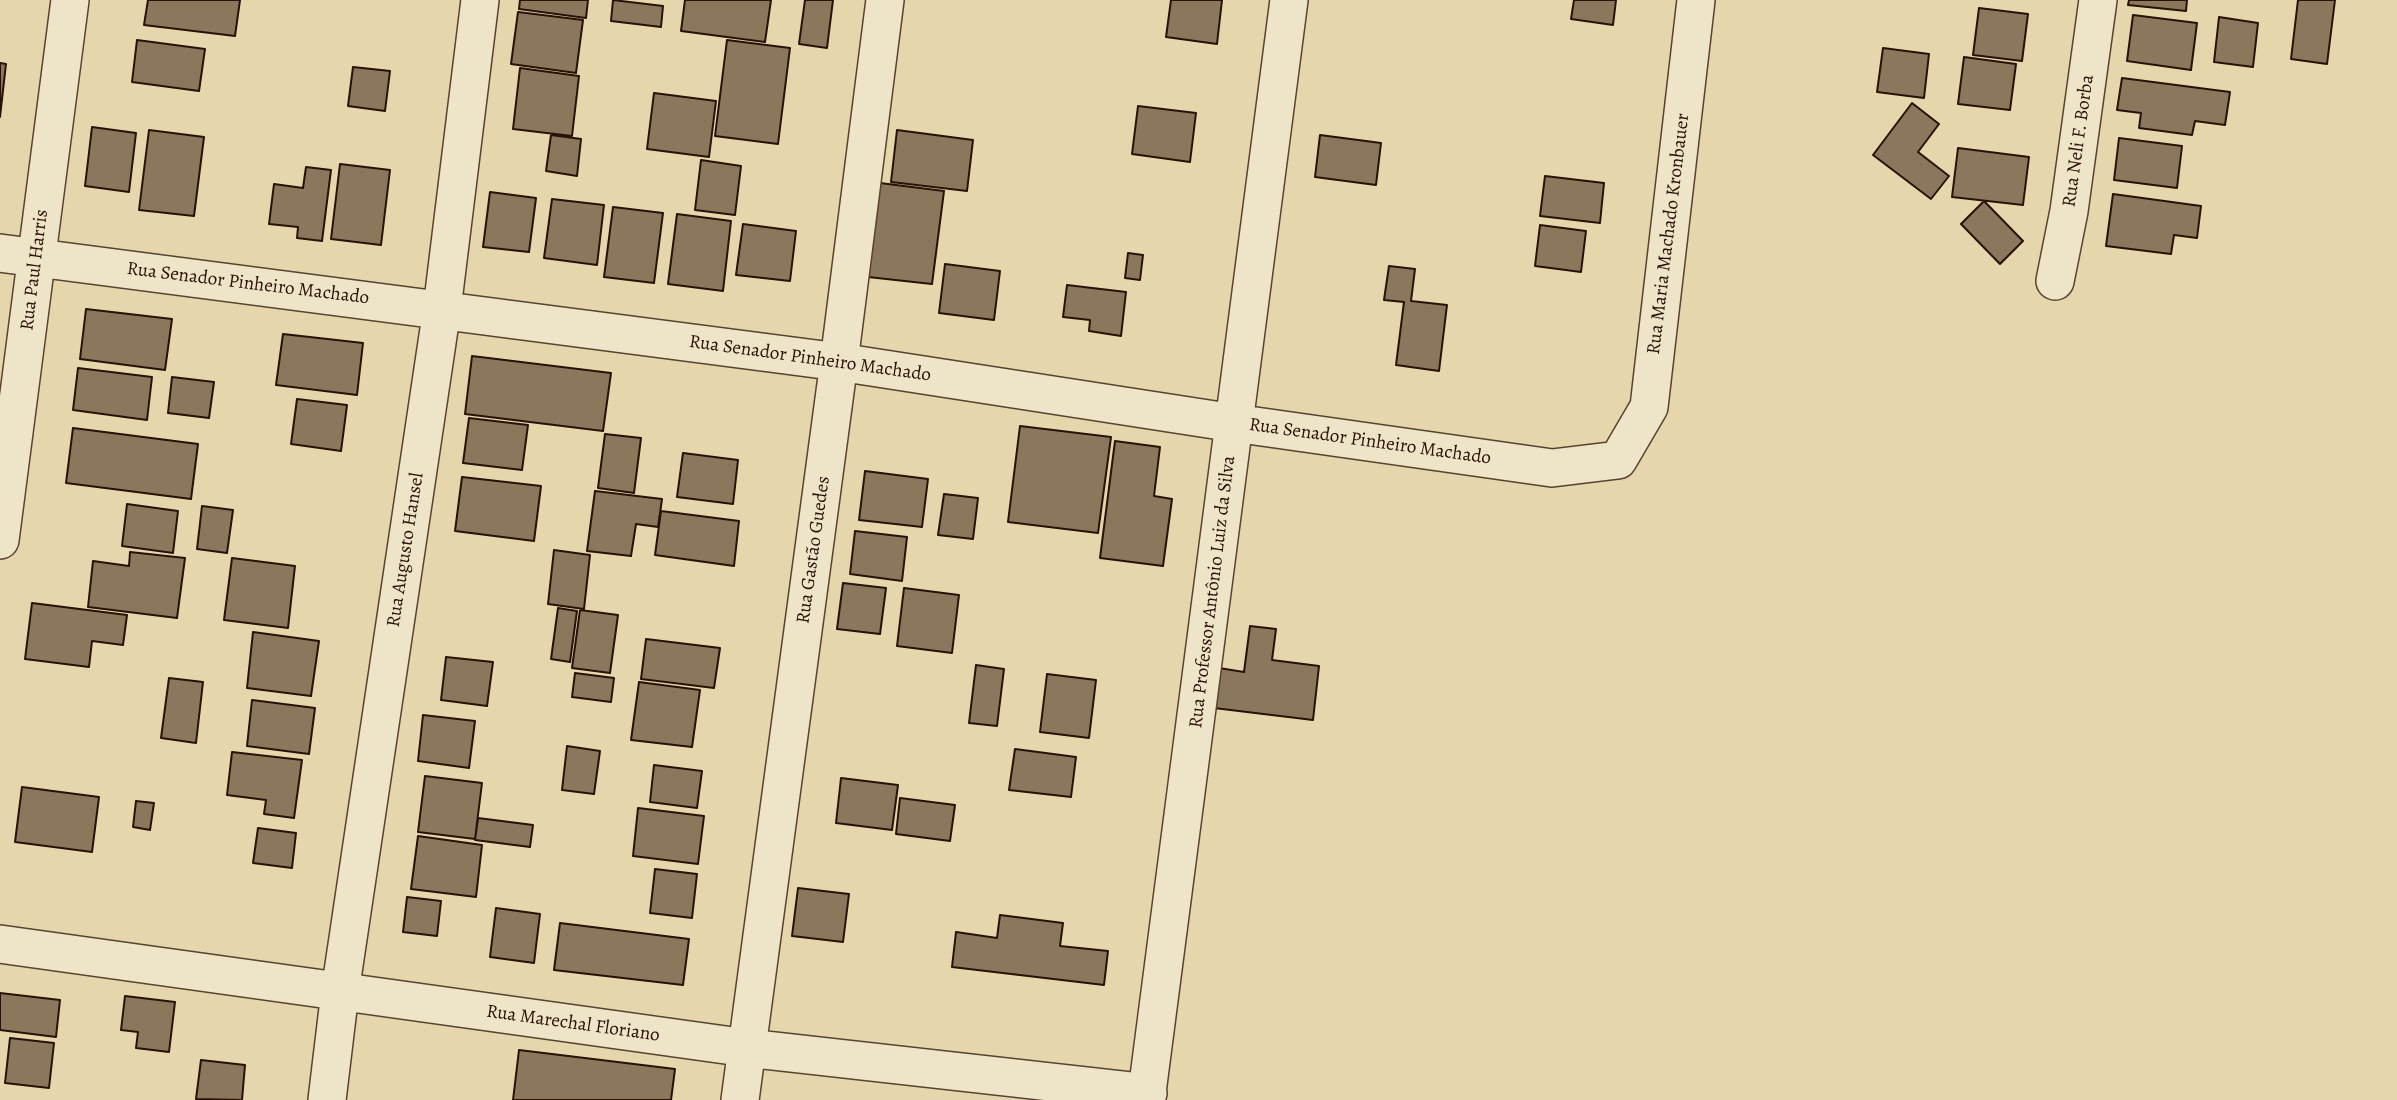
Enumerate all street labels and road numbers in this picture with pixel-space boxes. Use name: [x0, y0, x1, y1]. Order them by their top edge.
street label: Rua Neli F. Borba: [2058, 73, 2100, 209]
street label: Rua Maria Machado Kronbauer: [1643, 112, 1695, 356]
street label: Rua Paul Harris: [16, 208, 54, 332]
street label: Rua Senador Pinheiro Machado: [126, 258, 370, 310]
street label: Rua Senador Pinheiro Machado: [688, 331, 932, 387]
street label: Rua Senador Pinheiro Machado: [1248, 414, 1492, 470]
street label: Rua Professor Antônio Luiz da Silva: [1185, 454, 1241, 730]
street label: Rua Augusto Hansel: [383, 471, 429, 629]
street label: Rua Gastão Guedes: [792, 475, 836, 625]
street label: Rua Marechal Floriano: [485, 1001, 661, 1047]

